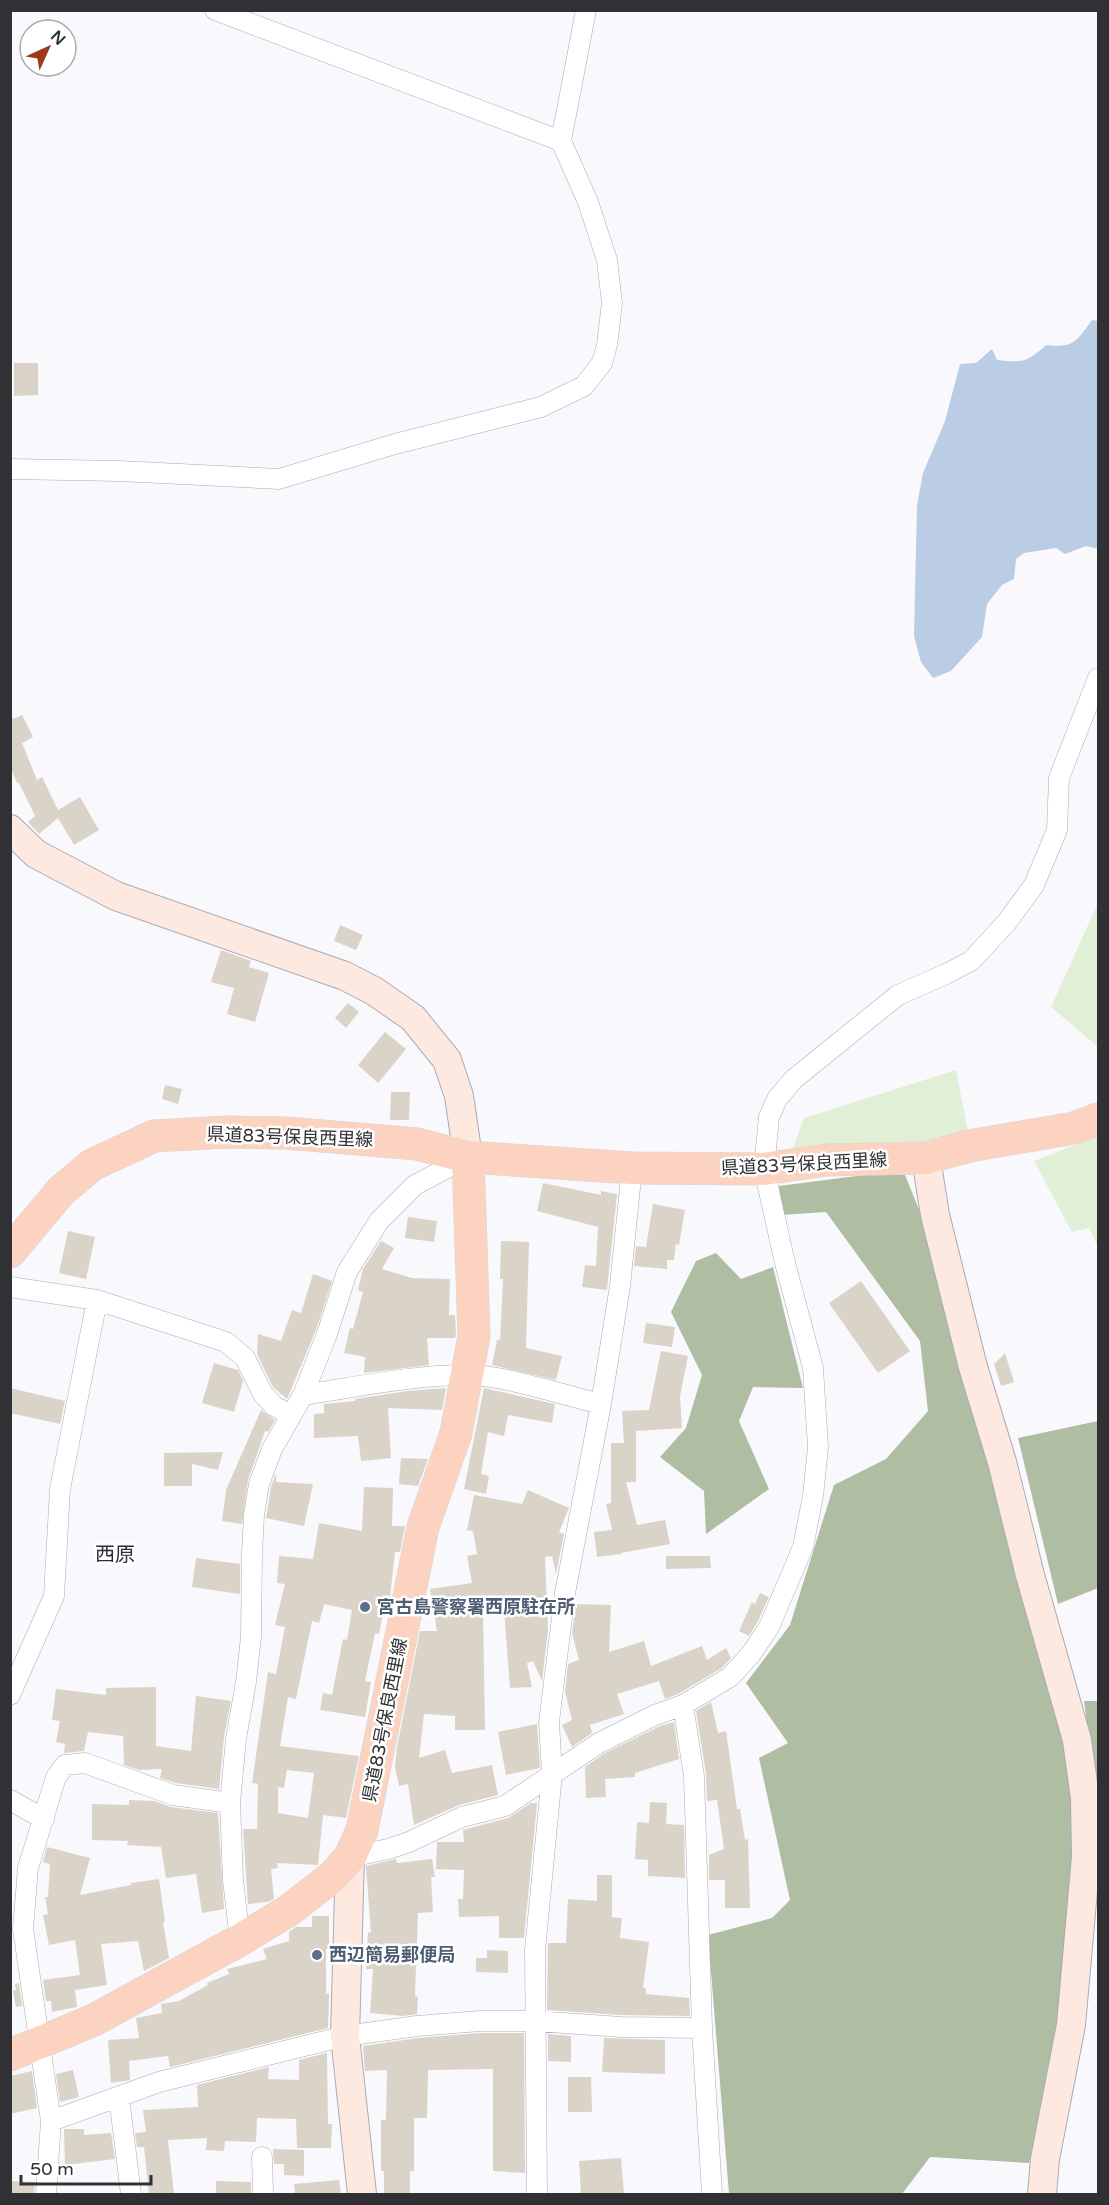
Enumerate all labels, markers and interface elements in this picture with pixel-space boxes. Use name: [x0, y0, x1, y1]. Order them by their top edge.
north arrow: [18, 18, 78, 78]
text: N: [46, 26, 70, 50]
street label: 県道83号保良西里線: [206, 1123, 374, 1151]
street label: 県道83号保良西里線: [720, 1149, 888, 1179]
district label: 西原: [95, 1543, 135, 1567]
place label: 宮古島警察署西原駐在所: [377, 1596, 575, 1618]
marker: 宮古島警察署西原駐在所: [358, 1600, 372, 1614]
street label: 県道83号保良西里線: [358, 1636, 412, 1804]
place label: 西辺簡易郵便局: [329, 1944, 455, 1966]
marker: 西辺簡易郵便局: [310, 1948, 324, 1962]
scale bar: [21, 2148, 152, 2186]
text: 50 m: [30, 2158, 74, 2180]

